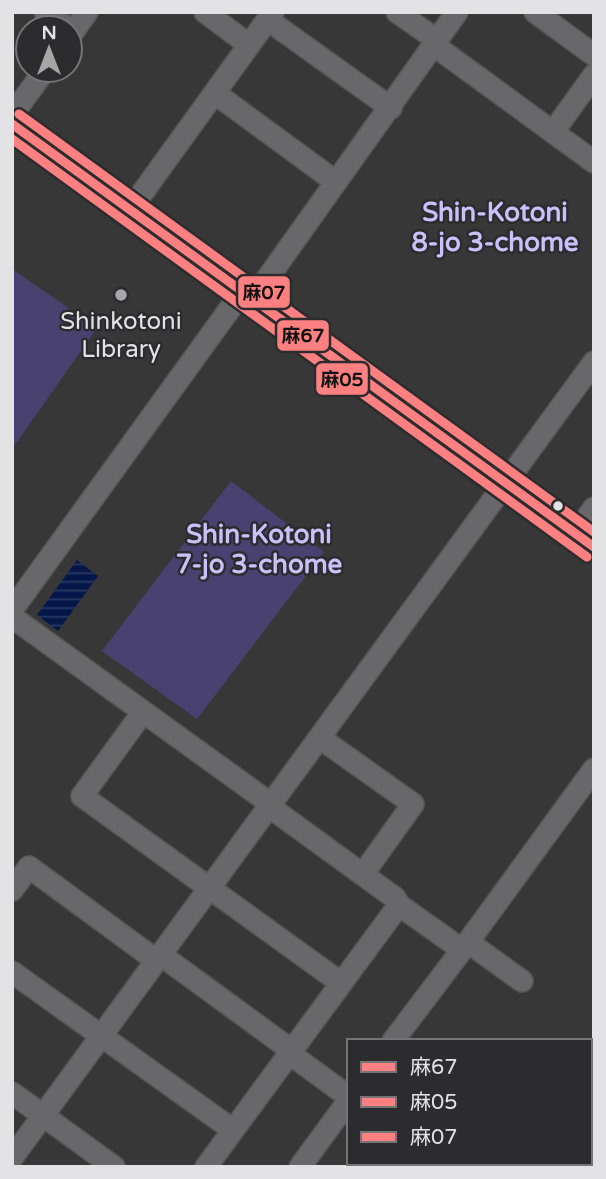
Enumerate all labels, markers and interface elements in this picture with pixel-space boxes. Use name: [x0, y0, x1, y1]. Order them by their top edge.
north arrow: [14, 14, 84, 84]
text: N: [41, 22, 57, 44]
district label: Shin-Kotoni 8-jo 3-chome: [411, 197, 579, 258]
line badge: 麻07: [237, 275, 291, 309]
text: 麻07: [243, 282, 285, 304]
marker: Shinkotoni Library: [113, 287, 129, 303]
place label: Shinkotoni Library: [60, 307, 182, 364]
line badge: 麻67: [276, 319, 330, 352]
text: 麻67: [282, 325, 324, 347]
line badge: 麻05: [315, 362, 369, 396]
text: 麻05: [321, 369, 363, 391]
unlabelled marker: [551, 499, 565, 513]
district label: Shin-Kotoni 7-jo 3-chome: [176, 519, 343, 580]
legend: [347, 1039, 592, 1165]
text: 麻67: [410, 1055, 457, 1080]
text: 麻05: [410, 1090, 457, 1115]
text: 麻07: [410, 1125, 457, 1150]

